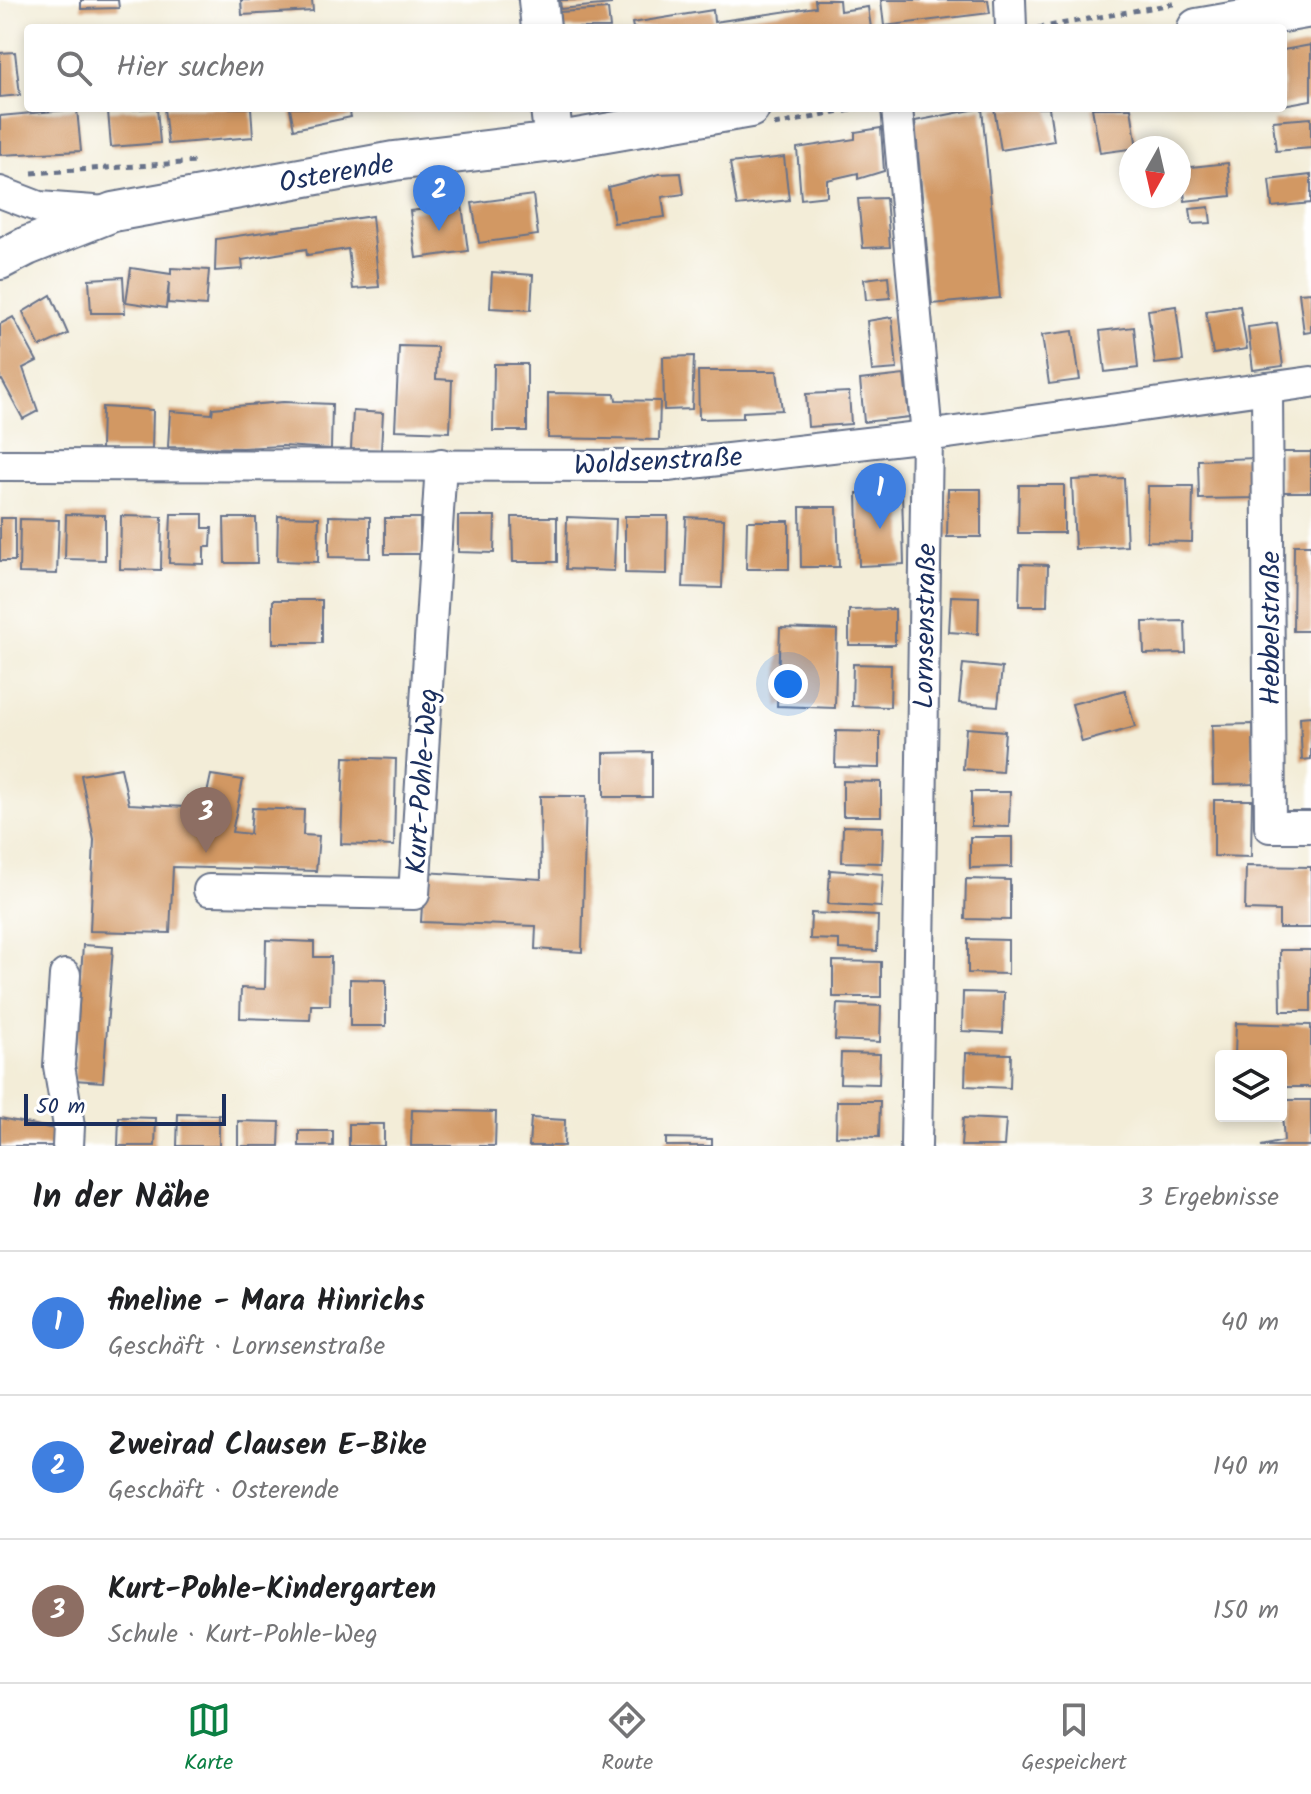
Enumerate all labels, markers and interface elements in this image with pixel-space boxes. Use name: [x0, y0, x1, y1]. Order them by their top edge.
search box: [24, 24, 1287, 112]
text: Hier suchen: [116, 44, 265, 92]
icon: search: [52, 46, 96, 90]
north arrow: [1119, 136, 1191, 208]
street label: Osterende: [275, 142, 398, 207]
pin: 2: [413, 165, 465, 231]
street label: Woldsenstraße: [573, 436, 744, 489]
pin: 1: [854, 463, 906, 529]
street label: Lornsenstraße: [903, 542, 950, 709]
street label: Hebbelstraße: [1249, 550, 1294, 705]
your location: [768, 664, 808, 704]
street label: Kurt-Pohle-Weg: [395, 687, 452, 876]
pin: 3: [180, 787, 232, 853]
map controls: [1215, 1050, 1287, 1122]
button: layers: [1215, 1050, 1287, 1122]
scale bar: [24, 1090, 226, 1126]
text: 50 m: [36, 1090, 85, 1125]
text: In der Nähe: [32, 1171, 210, 1225]
text: 3 Ergebnisse: [1138, 1177, 1279, 1219]
text: fineline - Mara Hinrichs: [108, 1278, 425, 1326]
text: 1: [54, 1302, 62, 1344]
text: 40 m: [1221, 1302, 1279, 1344]
text: Geschäft · Lornsenstraße: [108, 1326, 385, 1368]
text: Zweirad Clausen E-Bike: [108, 1422, 427, 1470]
text: 2: [50, 1446, 66, 1488]
text: 140 m: [1212, 1446, 1279, 1488]
text: Geschäft · Osterende: [108, 1470, 339, 1512]
text: Kurt-Pohle-Kindergarten: [108, 1566, 436, 1614]
text: 3: [51, 1590, 65, 1632]
text: 150 m: [1213, 1590, 1279, 1632]
text: Schule · Kurt-Pohle-Weg: [108, 1614, 378, 1656]
tab: Karte: [184, 1698, 233, 1781]
tab: Route: [601, 1698, 653, 1781]
tab: Gespeichert: [1021, 1698, 1127, 1781]

